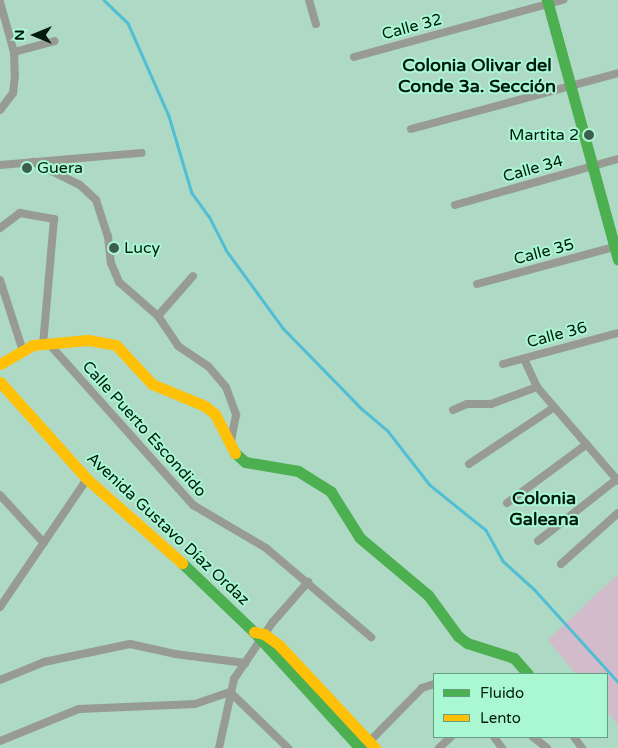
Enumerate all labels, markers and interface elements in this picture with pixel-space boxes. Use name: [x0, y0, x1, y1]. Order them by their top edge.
north arrow: [10, 10, 60, 60]
street label: Calle 32: [380, 10, 444, 44]
text: N: [11, 29, 28, 41]
district label: Colonia Olivar del Conde 3a. Sección: [398, 55, 556, 98]
place label: Martita 2: [509, 125, 579, 145]
marker: Martita 2: [583, 129, 595, 141]
street label: Calle 34: [501, 151, 565, 187]
place label: Guera: [37, 158, 83, 178]
marker: Guera: [21, 162, 33, 174]
street label: Calle 35: [512, 235, 576, 269]
place label: Lucy: [124, 238, 160, 258]
marker: Lucy: [108, 242, 120, 254]
street label: Calle 36: [525, 318, 589, 352]
street label: Calle Puerto Escondido: [78, 357, 210, 501]
street label: Avenida Gustavo Díaz Ordaz: [83, 449, 253, 609]
district label: Colonia Galeana: [509, 488, 579, 530]
legend: [433, 673, 608, 738]
text: Fluido: [480, 684, 524, 702]
text: Lento: [480, 709, 521, 727]

